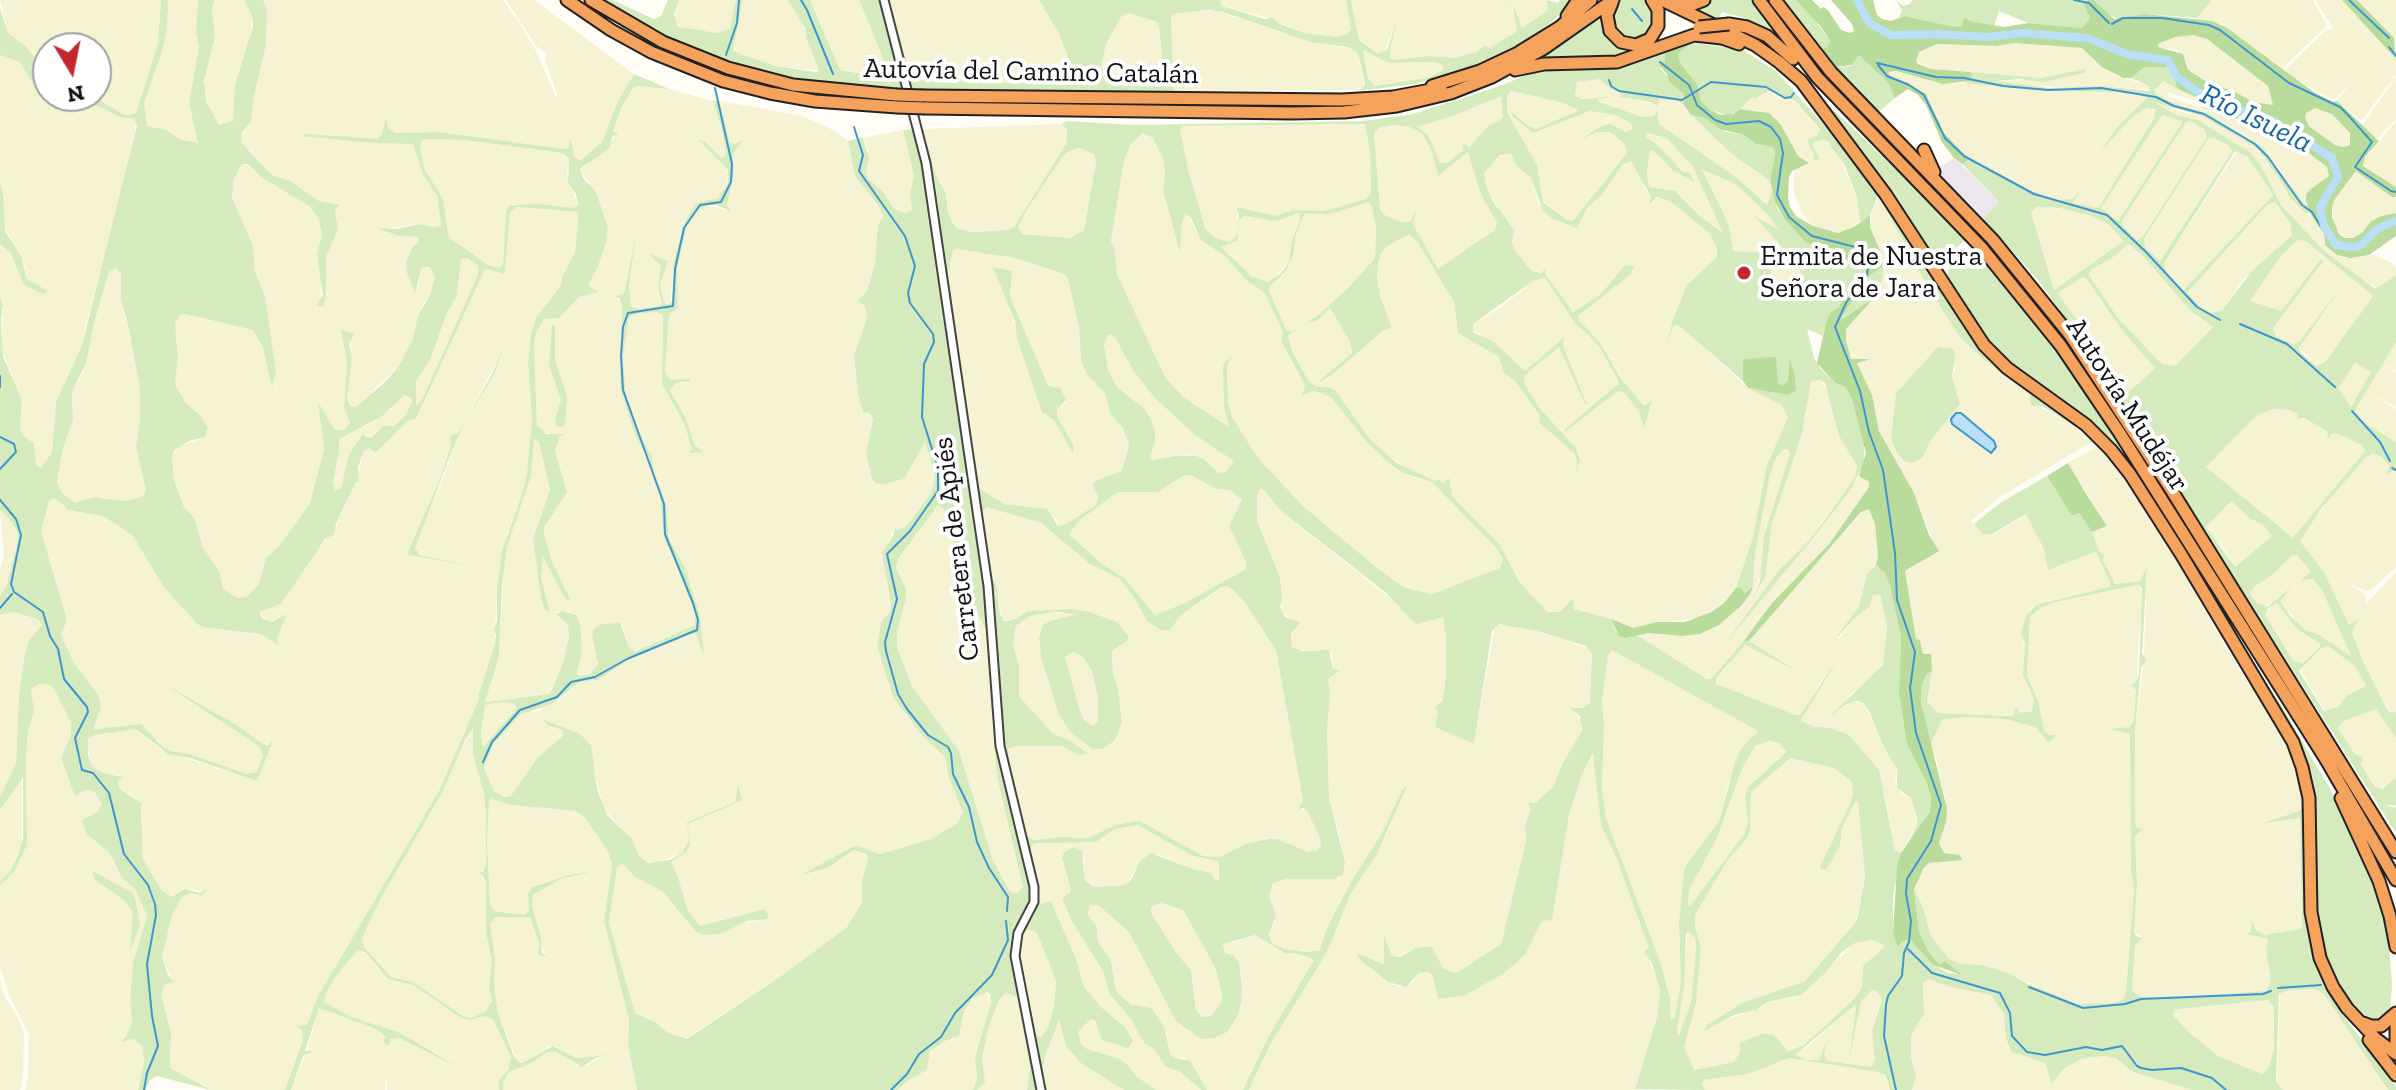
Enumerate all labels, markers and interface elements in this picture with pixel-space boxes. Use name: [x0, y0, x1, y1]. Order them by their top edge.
north arrow: [32, 32, 112, 112]
street label: Autovía del Camino Catalán: [863, 52, 1199, 92]
water label: Río Isuela: [2194, 77, 2318, 161]
text: N: [65, 79, 86, 109]
place label: Ermita de Nuestra Señora de Jara: [1760, 240, 1982, 306]
marker: Ermita de Nuestra Señora de Jara: [1735, 264, 1753, 282]
street label: Autovía Mudéjar: [2058, 312, 2196, 498]
street label: Carretera de Apiés: [927, 435, 987, 663]

